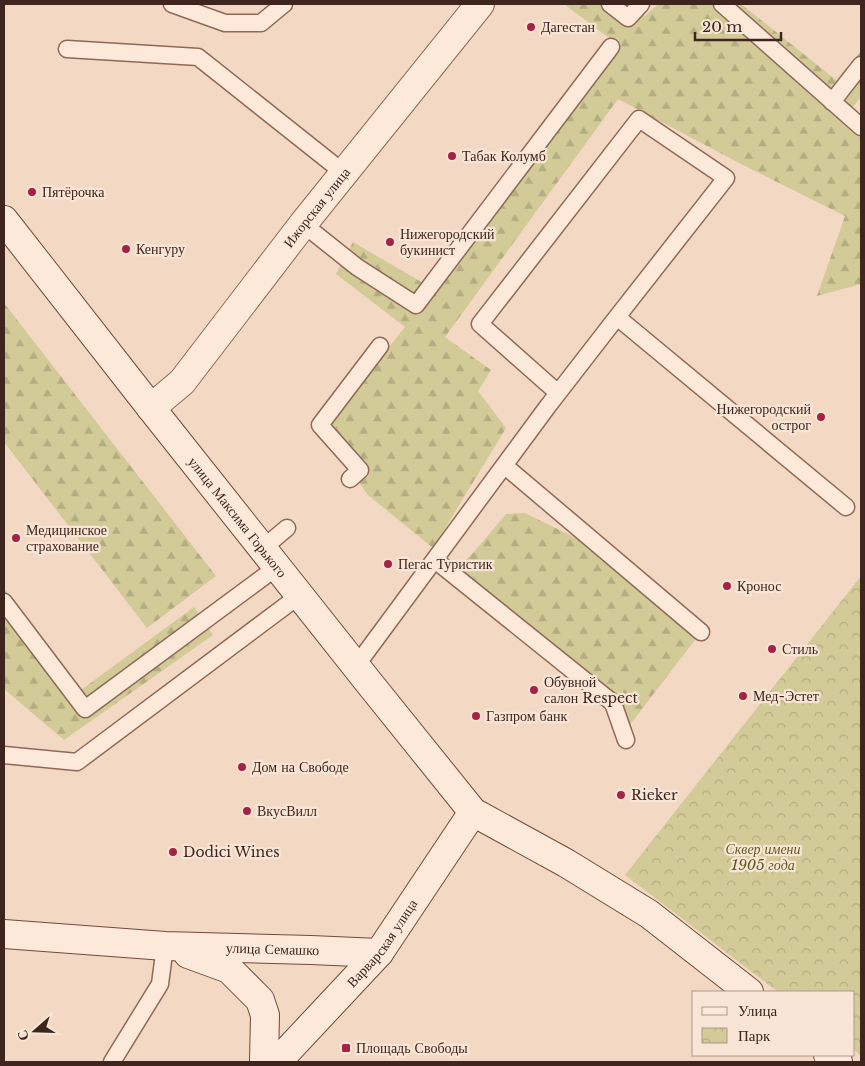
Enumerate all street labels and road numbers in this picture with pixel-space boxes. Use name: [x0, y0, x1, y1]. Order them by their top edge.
street label: Ижорская улица: [279, 163, 355, 251]
street label: улица Максима Горького: [184, 453, 291, 581]
street label: Варварская улица: [343, 895, 422, 991]
street label: улица Семашко: [226, 939, 320, 959]

